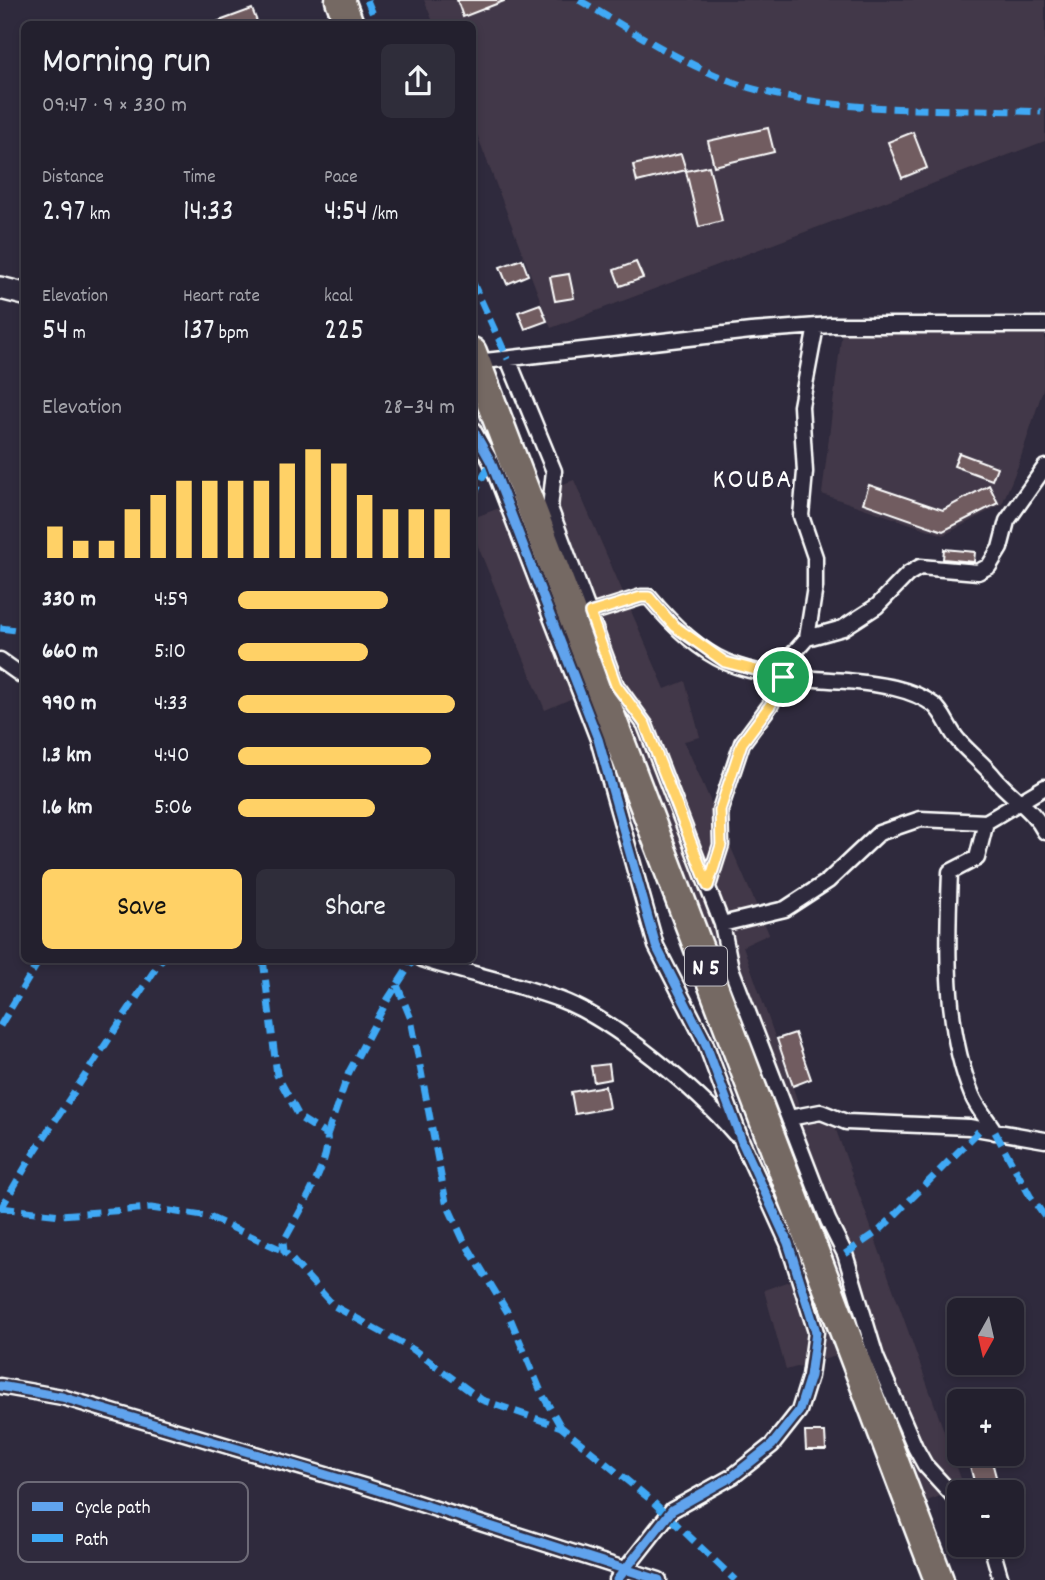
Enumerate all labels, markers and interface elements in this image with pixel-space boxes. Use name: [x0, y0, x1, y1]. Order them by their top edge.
text: Morning run: [42, 36, 211, 91]
button: share: [381, 44, 455, 118]
text: 09:47 · 9 × 330 m: [42, 90, 187, 123]
text: Distance: [42, 165, 104, 192]
text: Time: [183, 165, 216, 192]
text: Pace: [324, 165, 358, 192]
text: 2.97: [42, 192, 85, 235]
text: 14:33: [183, 192, 234, 235]
text: 4:54: [324, 192, 368, 235]
text: km: [85, 202, 111, 229]
text: /km: [368, 202, 398, 229]
text: Elevation: [42, 284, 108, 311]
text: Heart rate: [183, 284, 260, 311]
text: kcal: [324, 284, 353, 311]
text: 54: [42, 311, 68, 354]
text: 137: [183, 311, 214, 354]
text: 225: [324, 311, 364, 354]
text: m: [68, 321, 86, 348]
text: bpm: [214, 321, 249, 348]
text: Elevation: [42, 392, 122, 425]
text: 28–34 m: [383, 392, 455, 425]
district label: KOUBA: [712, 462, 794, 502]
text: 330 m: [42, 584, 96, 617]
text: 4:59: [154, 584, 189, 617]
text: 660 m: [42, 636, 98, 669]
text: 5:10: [154, 636, 186, 669]
pin: [753, 647, 813, 707]
icon: arrive: [764, 658, 802, 696]
text: 990 m: [42, 688, 97, 721]
text: 4:33: [154, 688, 188, 721]
text: 1.3 km: [42, 740, 92, 773]
text: 4:40: [154, 740, 189, 773]
text: 1.6 km: [42, 792, 93, 825]
text: 5:06: [154, 792, 192, 825]
button: Save: [42, 869, 242, 949]
button: Share: [256, 869, 455, 949]
road number: N 5: [685, 946, 727, 986]
north arrow: [947, 1298, 1024, 1376]
map controls: [947, 1298, 1024, 1557]
button: +: [947, 1389, 1024, 1466]
button: −: [947, 1480, 1024, 1557]
legend: [18, 1482, 248, 1562]
text: Cycle path: [75, 1496, 150, 1523]
text: Path: [75, 1528, 108, 1555]

